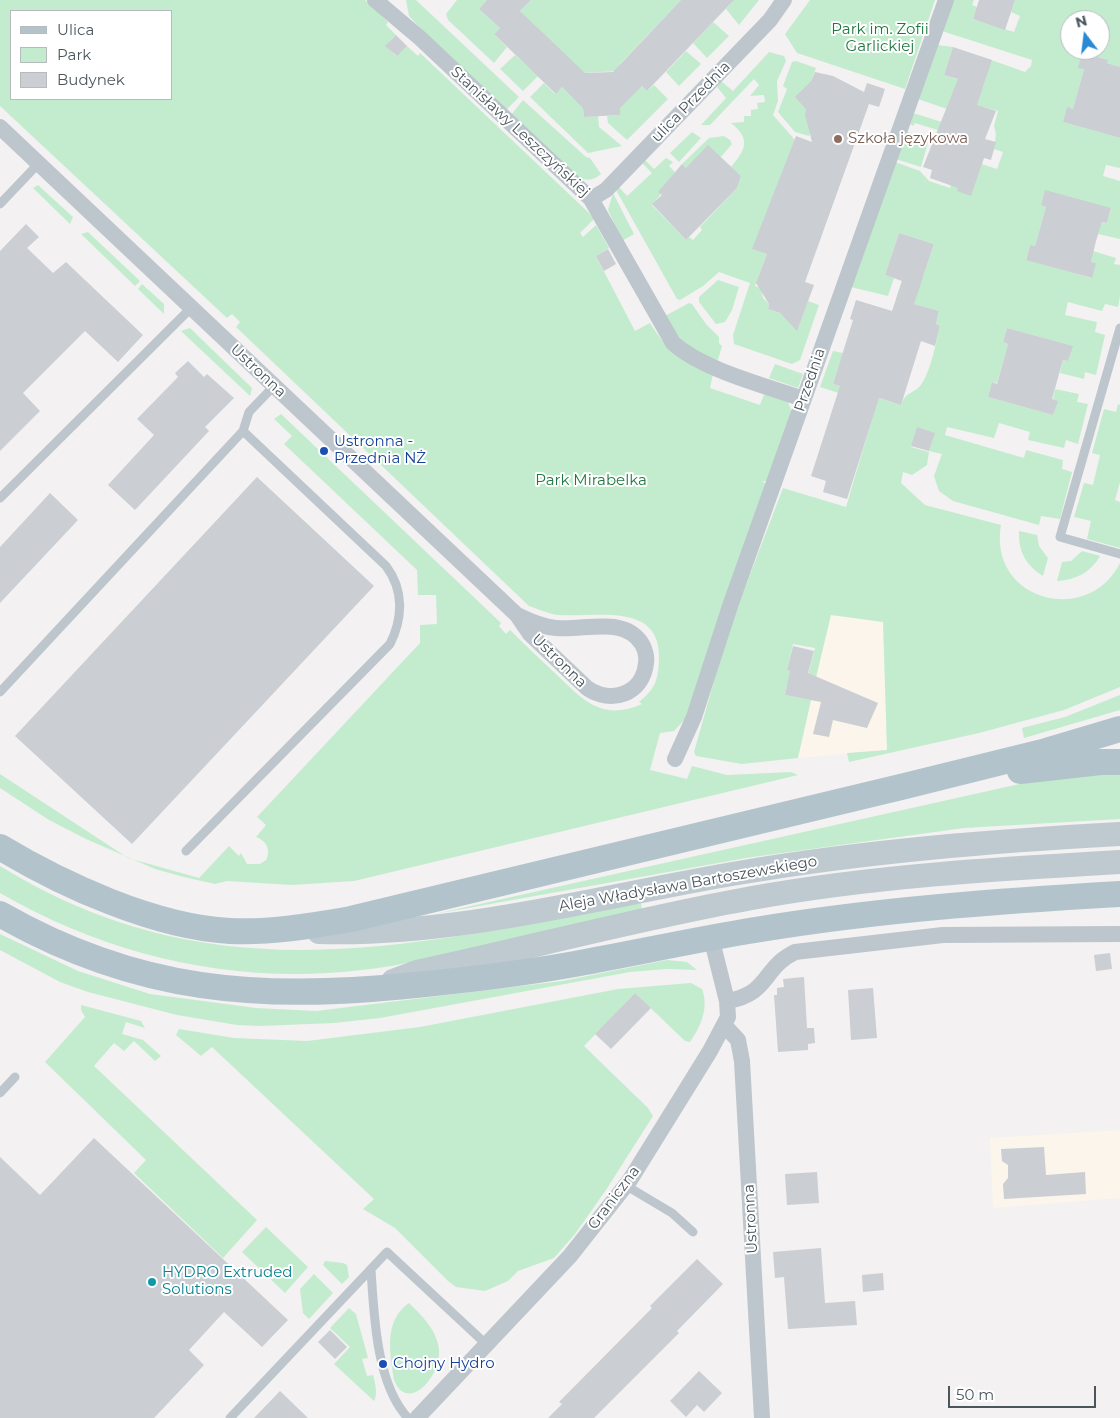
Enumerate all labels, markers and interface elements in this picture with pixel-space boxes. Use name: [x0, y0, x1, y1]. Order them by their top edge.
legend: [10, 10, 172, 100]
north arrow: [1060, 10, 1110, 60]
text: N: [1074, 11, 1089, 32]
text: Ulica: [57, 20, 94, 39]
park label: Park im. Zofii Garlickiej: [831, 21, 929, 56]
text: Park: [57, 45, 91, 64]
street label: ulica Przednia: [648, 58, 734, 146]
street label: Stanisławy Leszczyńskiej: [447, 63, 593, 201]
text: Budynek: [57, 70, 125, 89]
place label: Szkoła językowa: [848, 130, 968, 148]
marker: Szkoła językowa: [832, 133, 844, 145]
street label: Ustronna: [226, 341, 290, 401]
street label: Przednia: [791, 346, 829, 414]
place label: Ustronna - Przednia NŻ: [334, 433, 426, 468]
marker: Ustronna - Przednia NŻ: [318, 445, 330, 457]
park label: Park Mirabelka: [535, 472, 647, 490]
street label: Ustronna: [528, 630, 590, 692]
street label: Aleja Władysława Bartoszewskiego: [557, 852, 819, 916]
street label: Graniczna: [584, 1163, 644, 1233]
street label: Ustronna: [740, 1184, 762, 1254]
place label: HYDRO Extruded Solutions: [162, 1264, 292, 1299]
marker: HYDRO Extruded Solutions: [146, 1276, 158, 1288]
place label: Chojny Hydro: [393, 1355, 495, 1373]
marker: Chojny Hydro: [377, 1358, 389, 1370]
scale bar: [950, 1376, 1098, 1408]
text: 50 m: [956, 1385, 994, 1404]

